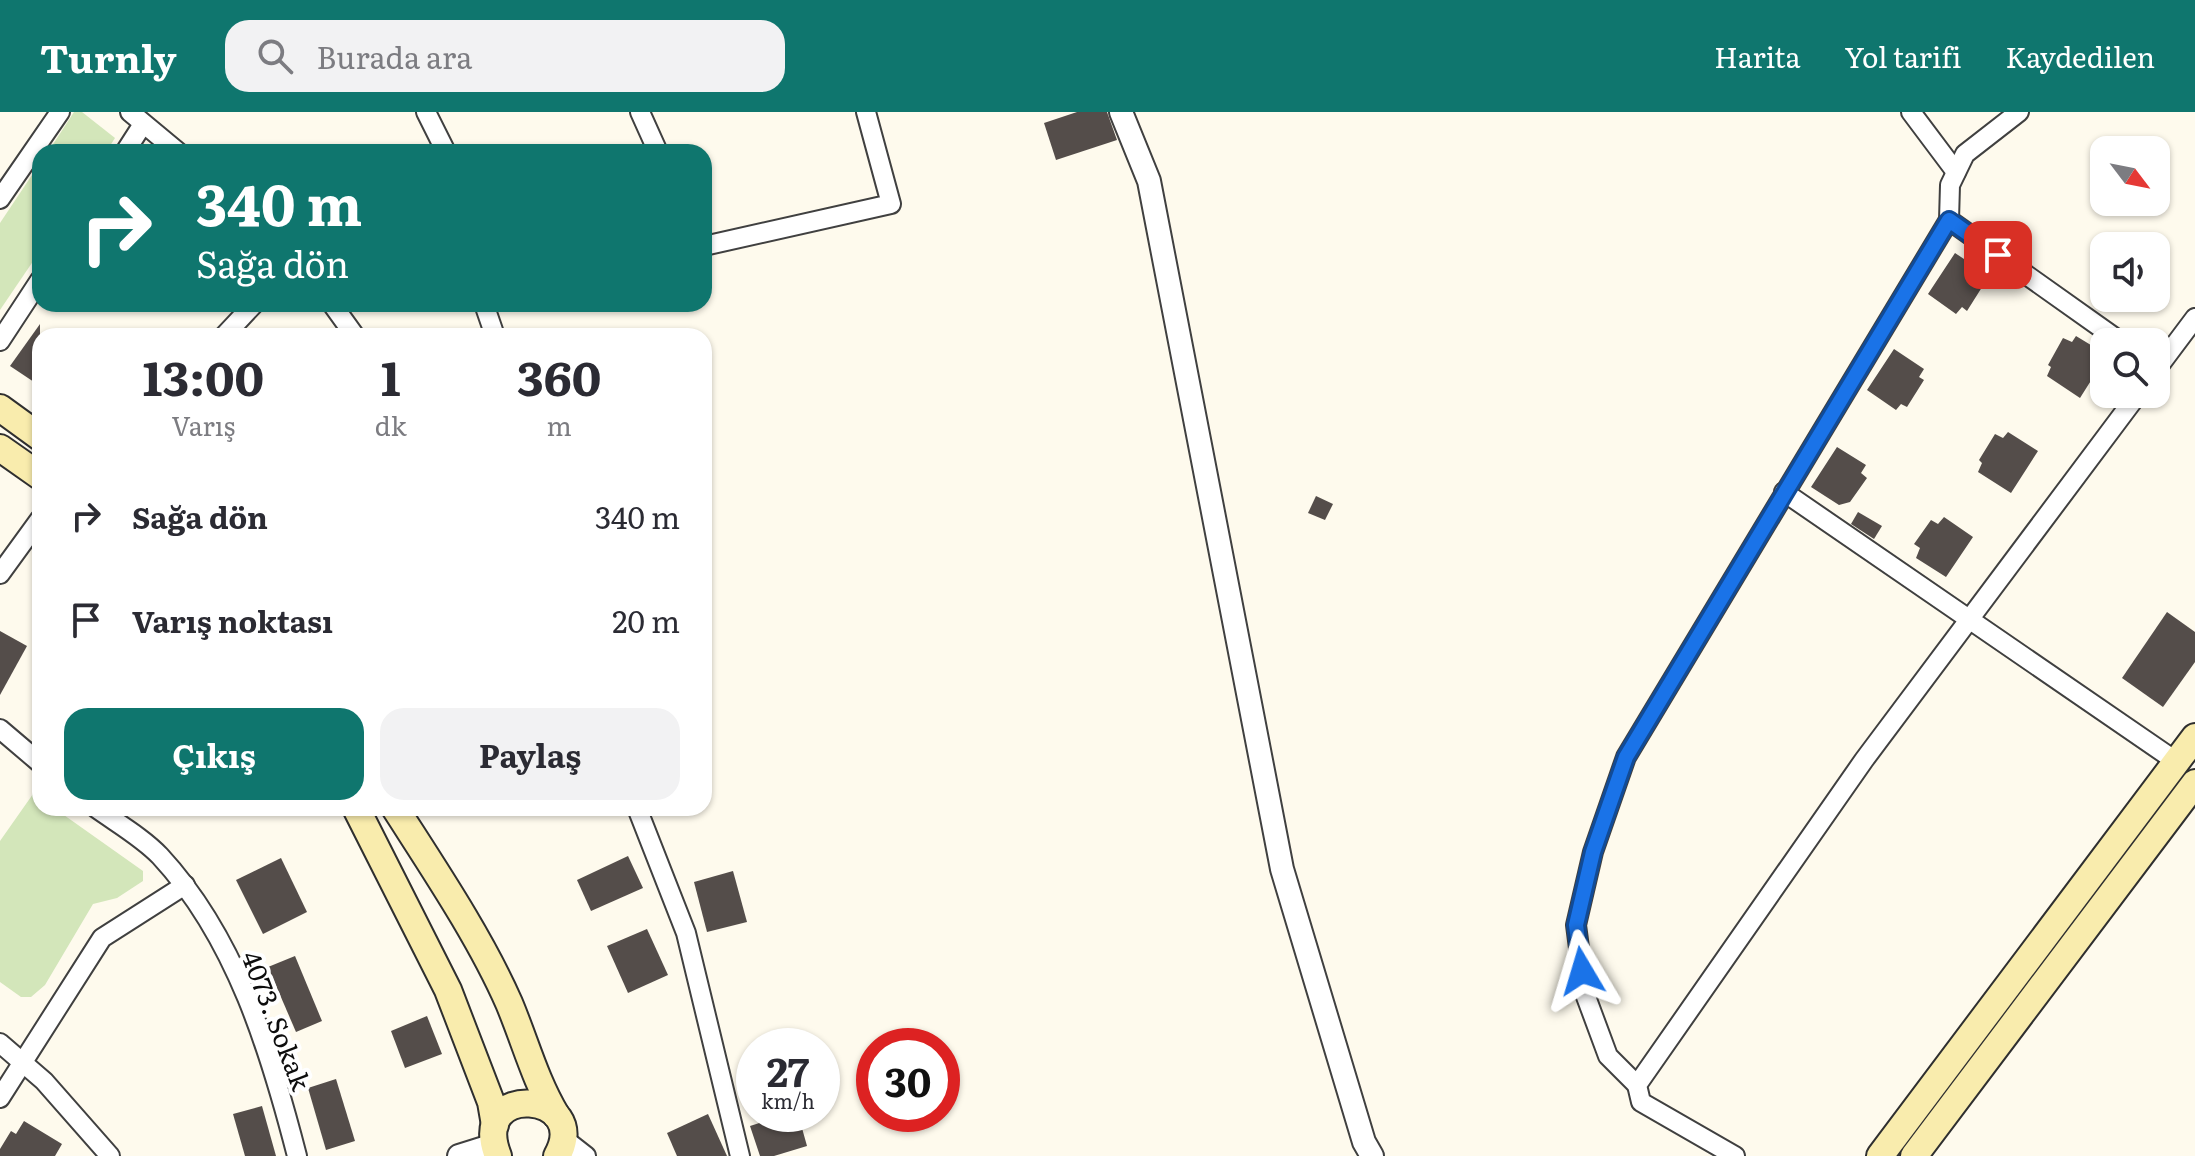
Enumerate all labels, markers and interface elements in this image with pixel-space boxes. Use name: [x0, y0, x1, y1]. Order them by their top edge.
search box: [225, 20, 785, 92]
text: Turnly: [40, 28, 177, 85]
icon: search: [253, 34, 297, 78]
text: Burada ara: [317, 34, 472, 78]
text: Harita: [1714, 35, 1801, 77]
text: Yol tarifi: [1845, 35, 1961, 77]
text: Kaydedilen: [2005, 35, 2155, 77]
north arrow: [2090, 136, 2170, 216]
map controls: [2090, 136, 2170, 408]
text: 340 m: [196, 160, 362, 243]
icon: right: [64, 176, 168, 280]
pin: [1964, 221, 2032, 289]
button: sound: [2090, 232, 2170, 312]
icon: arrive: [1976, 233, 2020, 277]
text: Sağa dön: [196, 236, 349, 289]
button: search: [2090, 328, 2170, 408]
text: 13:00: [143, 340, 264, 411]
text: 1: [381, 340, 401, 411]
text: 360: [517, 340, 601, 411]
text: Varış: [171, 405, 235, 444]
text: dk: [375, 405, 406, 444]
text: m: [547, 405, 572, 444]
icon: right: [64, 494, 108, 538]
text: Sağa dön: [132, 494, 268, 538]
text: 340 m: [595, 494, 680, 538]
icon: arrive: [64, 598, 108, 642]
text: Varış noktası: [132, 598, 333, 642]
text: 20 m: [612, 598, 680, 642]
button: Çıkış: [64, 708, 364, 800]
button: Paylaş: [380, 708, 680, 800]
position arrow: [1540, 929, 1624, 1013]
street label: 4073. Sokak: [234, 945, 323, 1096]
speed limit sign: 30: [856, 1028, 960, 1132]
text: 27: [767, 1040, 809, 1099]
text: km/h: [761, 1085, 815, 1115]

